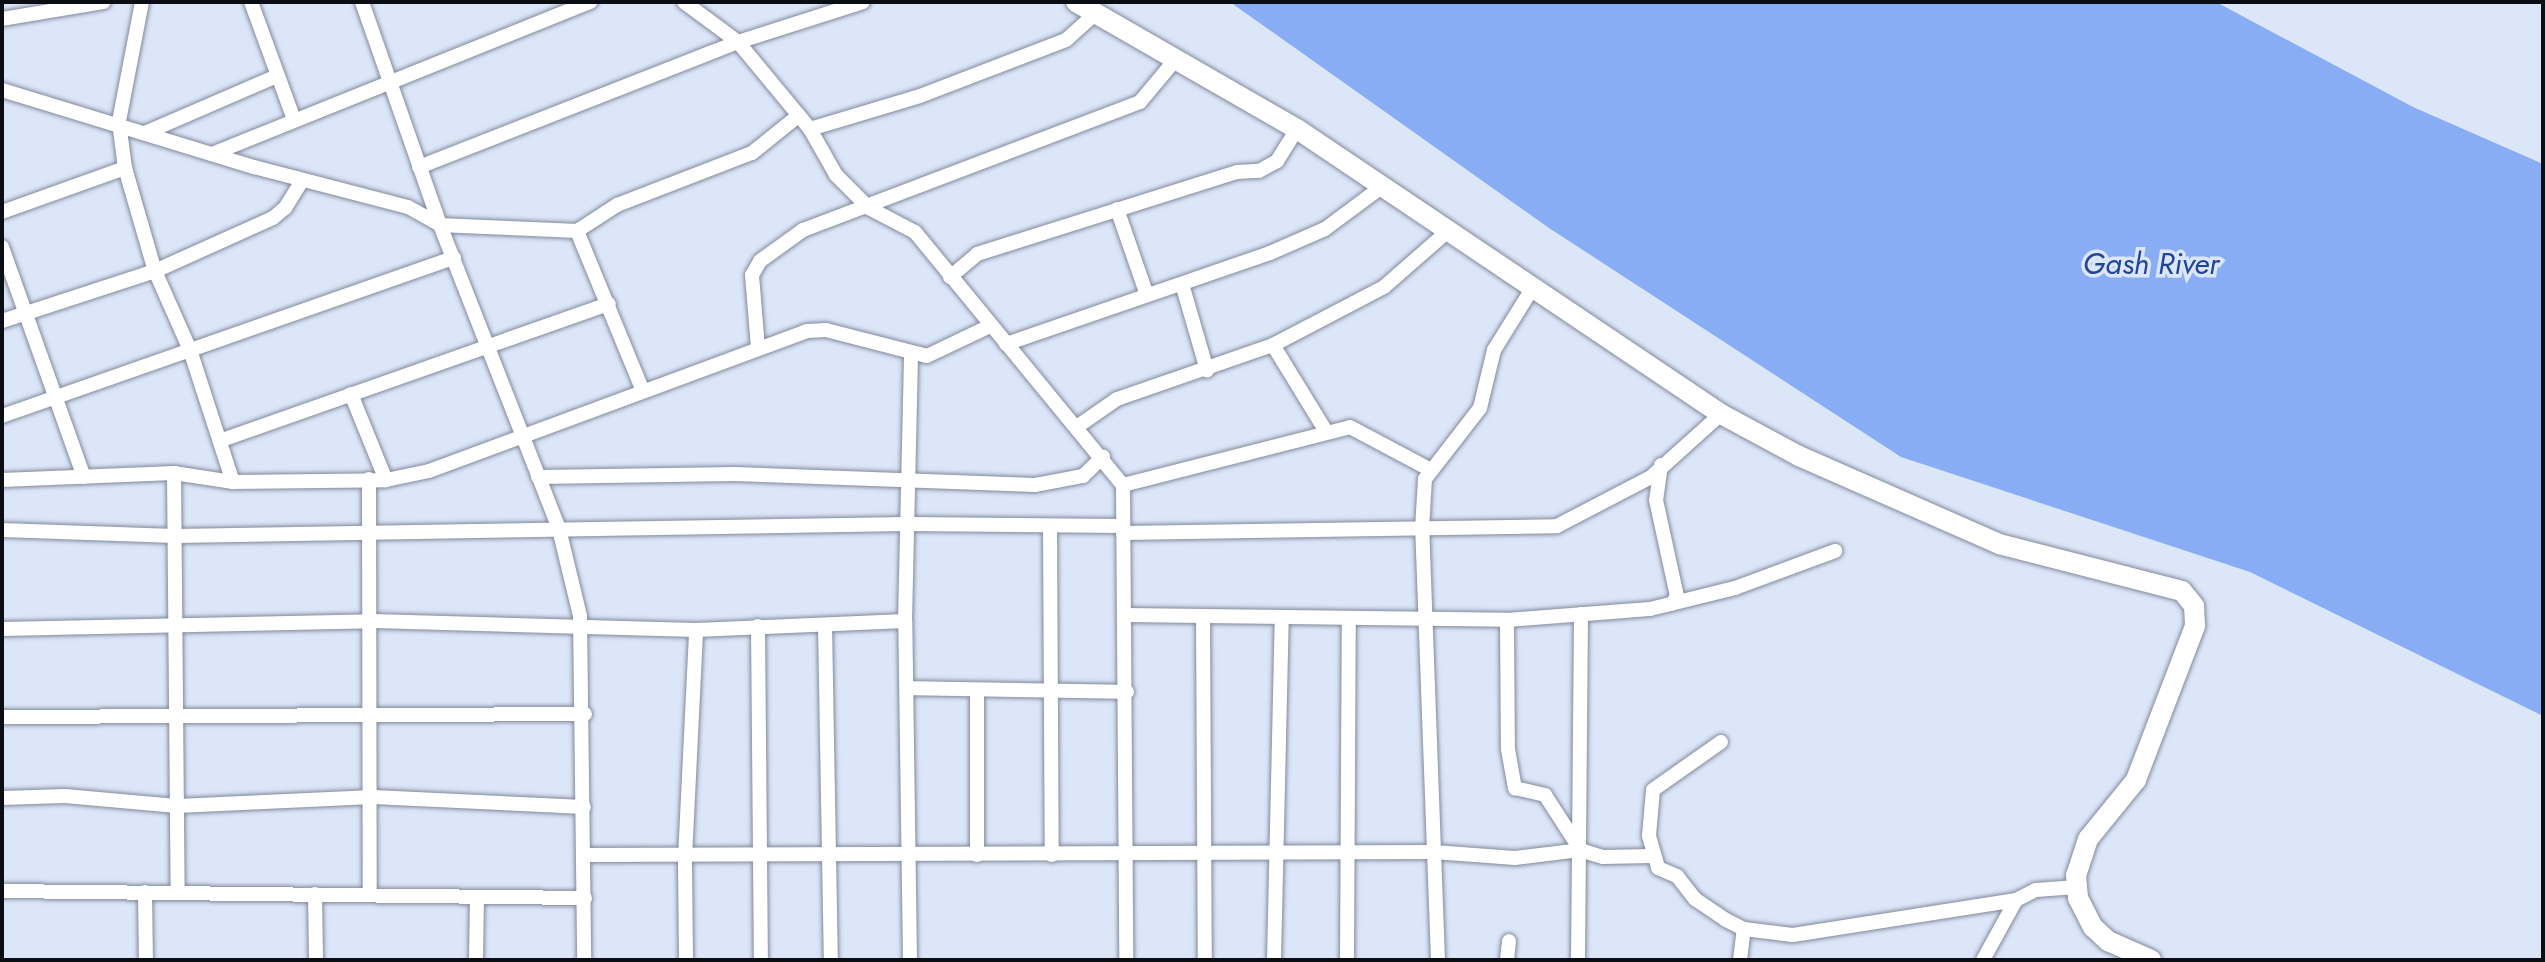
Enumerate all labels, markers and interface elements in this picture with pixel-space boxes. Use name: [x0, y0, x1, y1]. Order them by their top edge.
water label: Gash River: [2083, 246, 2219, 282]

